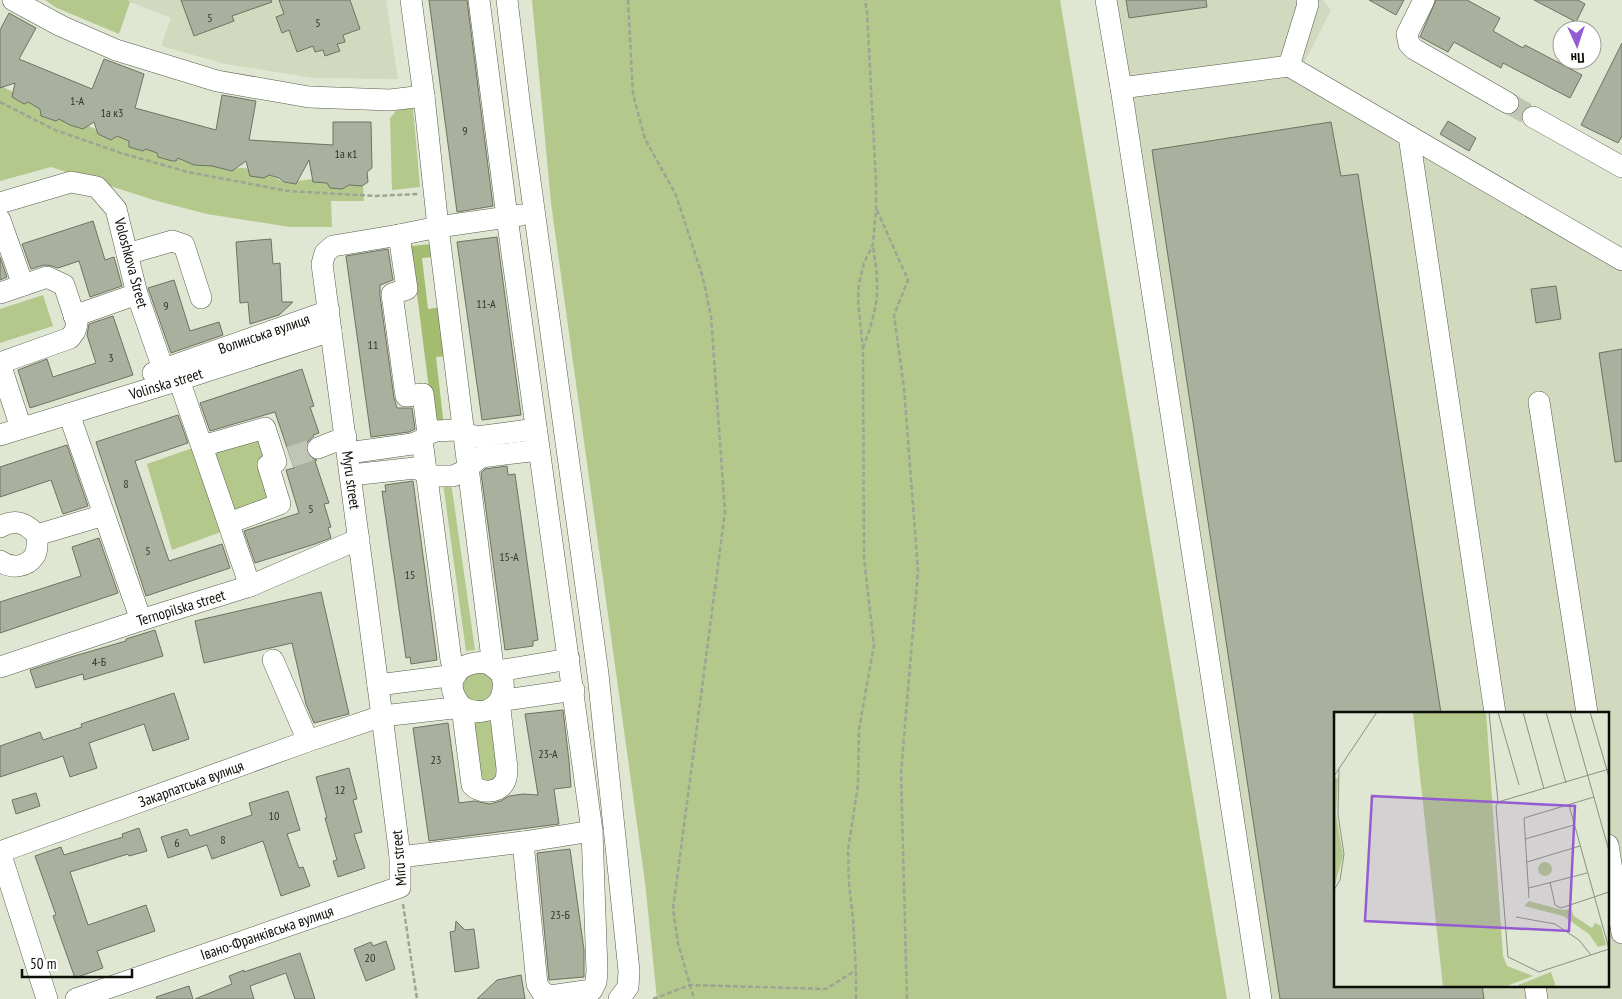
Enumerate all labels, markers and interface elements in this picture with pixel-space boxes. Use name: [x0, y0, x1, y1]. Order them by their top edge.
house number: 5: [207, 10, 213, 25]
house number: 5: [315, 15, 321, 30]
north arrow: [1552, 20, 1602, 70]
text: Пн: [1570, 49, 1585, 67]
house number: 1-А: [70, 93, 84, 108]
house number: 1а к3: [101, 105, 123, 120]
house number: 9: [462, 123, 468, 138]
house number: 1а к1: [335, 146, 357, 161]
street label: Voloshkova Street: [110, 215, 153, 310]
house number: 11-А: [476, 296, 496, 311]
house number: 9: [163, 298, 169, 313]
street label: Волинська вулиця: [216, 309, 312, 358]
house number: 11: [368, 337, 378, 352]
house number: 3: [108, 350, 114, 365]
street label: Volinska street: [126, 363, 205, 404]
street label: Myru street: [338, 450, 365, 510]
house number: 8: [123, 476, 129, 491]
house number: 5: [308, 501, 314, 516]
house number: 5: [145, 543, 151, 558]
house number: 15-А: [499, 549, 519, 564]
house number: 15: [405, 567, 415, 582]
street label: Ternopilska street: [134, 585, 227, 630]
house number: 4-Б: [92, 654, 106, 669]
inset map: [1334, 712, 1610, 986]
house number: 23-А: [538, 746, 558, 761]
house number: 23: [431, 752, 441, 767]
street label: Закарпатська вулиця: [136, 756, 246, 811]
house number: 12: [335, 782, 345, 797]
house number: 10: [269, 808, 279, 823]
street label: Miru street: [387, 829, 410, 887]
house number: 8: [220, 832, 226, 847]
house number: 6: [174, 835, 180, 850]
street label: Івано-Франківська вулиця: [198, 901, 336, 964]
house number: 23-Б: [550, 907, 570, 922]
scale bar: [22, 946, 132, 978]
house number: 20: [365, 950, 375, 965]
text: 50 m: [30, 954, 56, 973]

